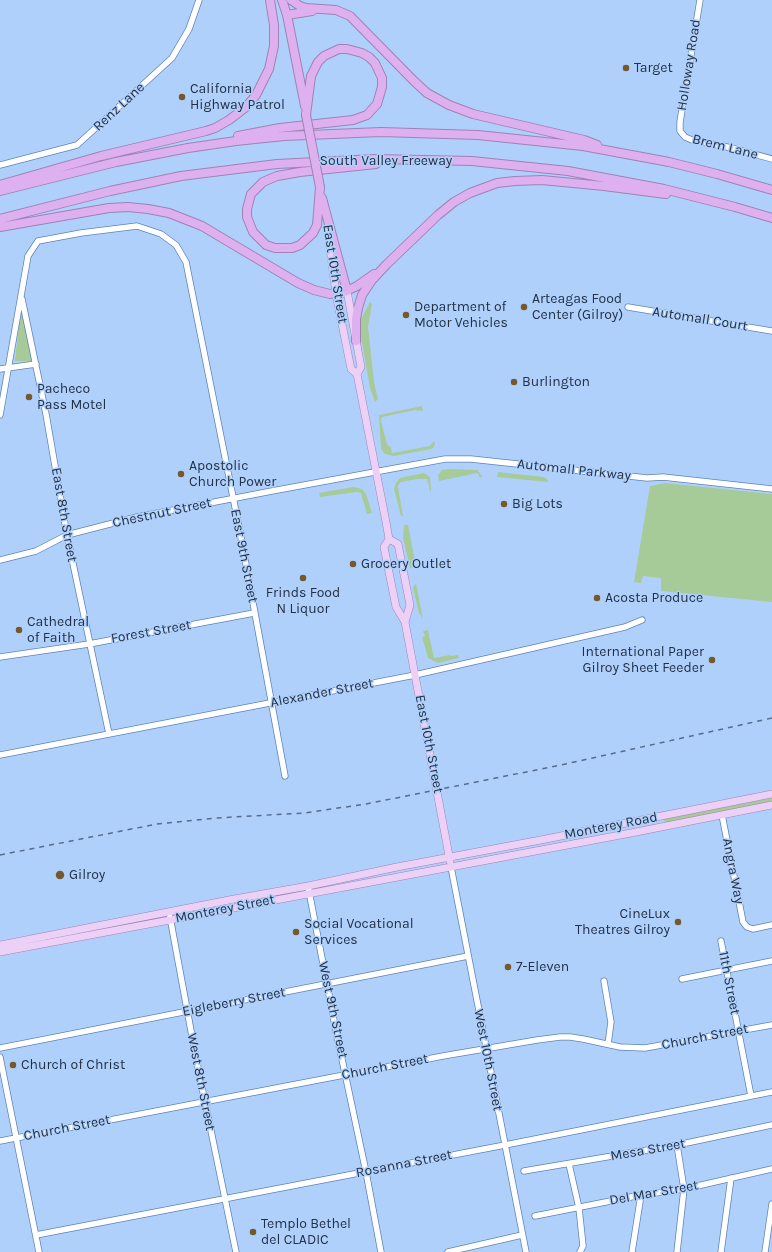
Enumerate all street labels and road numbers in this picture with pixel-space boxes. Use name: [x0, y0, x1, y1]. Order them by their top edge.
street label: Holloway Road: [673, 18, 705, 112]
street label: Renz Lane: [90, 79, 148, 135]
street label: Brem Lane: [690, 131, 760, 163]
street label: South Valley Freeway: [320, 153, 452, 169]
street label: East 10th Street: [319, 223, 351, 325]
street label: Automall Court: [651, 303, 749, 335]
street label: Automall Parkway: [516, 456, 632, 484]
street label: East 8th Street: [47, 466, 81, 564]
street label: Chestnut Street: [111, 494, 213, 532]
street label: East 9th Street: [227, 508, 261, 604]
street label: Forest Street: [110, 617, 192, 647]
street label: Alexander Street: [269, 675, 375, 711]
street label: East 10th Street: [411, 693, 447, 795]
street label: Monterey Road: [563, 809, 659, 843]
street label: Angra Way: [718, 837, 748, 905]
street label: Monterey Street: [174, 891, 276, 927]
street label: 11th Street: [715, 950, 743, 1016]
street label: West 9th Street: [315, 960, 351, 1060]
street label: Eigleberry Street: [181, 984, 287, 1020]
street label: West 10th Street: [470, 1008, 506, 1112]
street label: Church Street: [660, 1020, 750, 1054]
street label: West 8th Street: [183, 1032, 219, 1132]
street label: Church Street: [340, 1050, 430, 1084]
street label: Church Street: [22, 1111, 112, 1145]
street label: Mesa Street: [609, 1135, 687, 1165]
street label: Rosanna Street: [354, 1146, 454, 1182]
street label: Del Mar Street: [608, 1177, 700, 1209]

